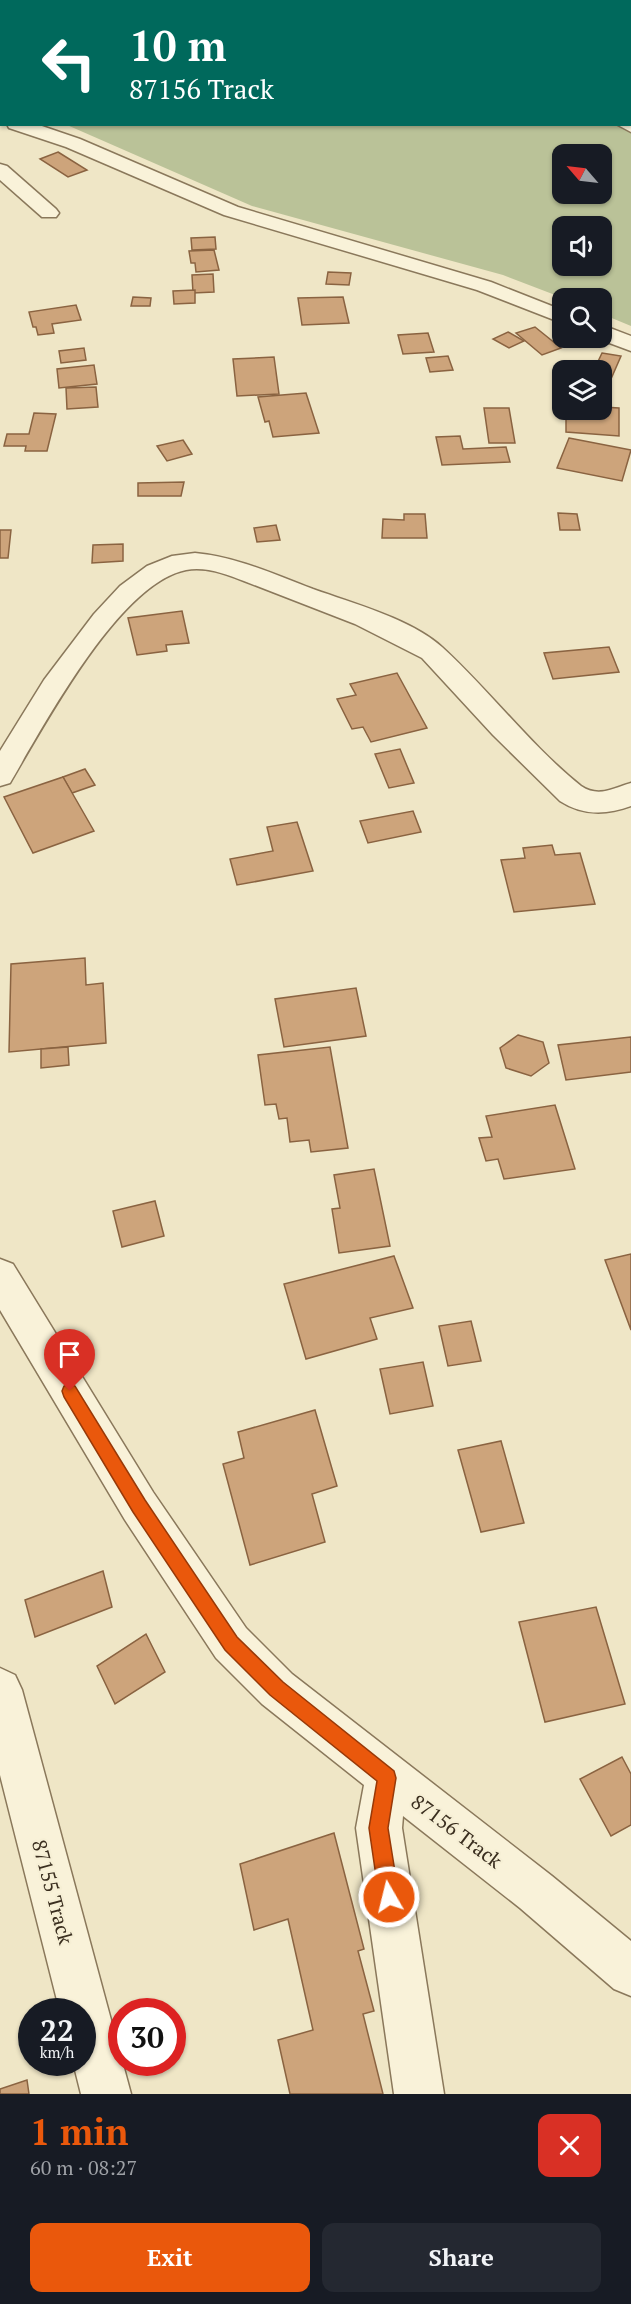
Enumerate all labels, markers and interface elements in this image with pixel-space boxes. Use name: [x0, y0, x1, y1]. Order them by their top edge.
text: 10 m: [129, 17, 227, 73]
icon: left: [30, 24, 108, 102]
text: 87156 Track: [129, 71, 274, 107]
north arrow: [552, 144, 612, 204]
map controls: [552, 144, 612, 420]
button: sound: [552, 216, 612, 276]
button: search: [552, 288, 612, 348]
button: layers: [552, 360, 612, 420]
pin: [44, 1329, 95, 1391]
icon: arrive: [53, 1338, 86, 1371]
street label: 87156 Track: [406, 1788, 509, 1874]
street label: 87155 Track: [26, 1837, 80, 1948]
position arrow: [357, 1865, 421, 1929]
speed limit sign: 30: [108, 1998, 186, 2076]
text: 22: [40, 2010, 74, 2050]
text: km/h: [40, 2042, 74, 2062]
text: 1 min: [30, 2108, 128, 2155]
button: close: [538, 2114, 601, 2177]
text: 60 m · 08:27: [30, 2154, 137, 2181]
button: Exit: [30, 2223, 310, 2292]
button: Share: [322, 2223, 601, 2292]

